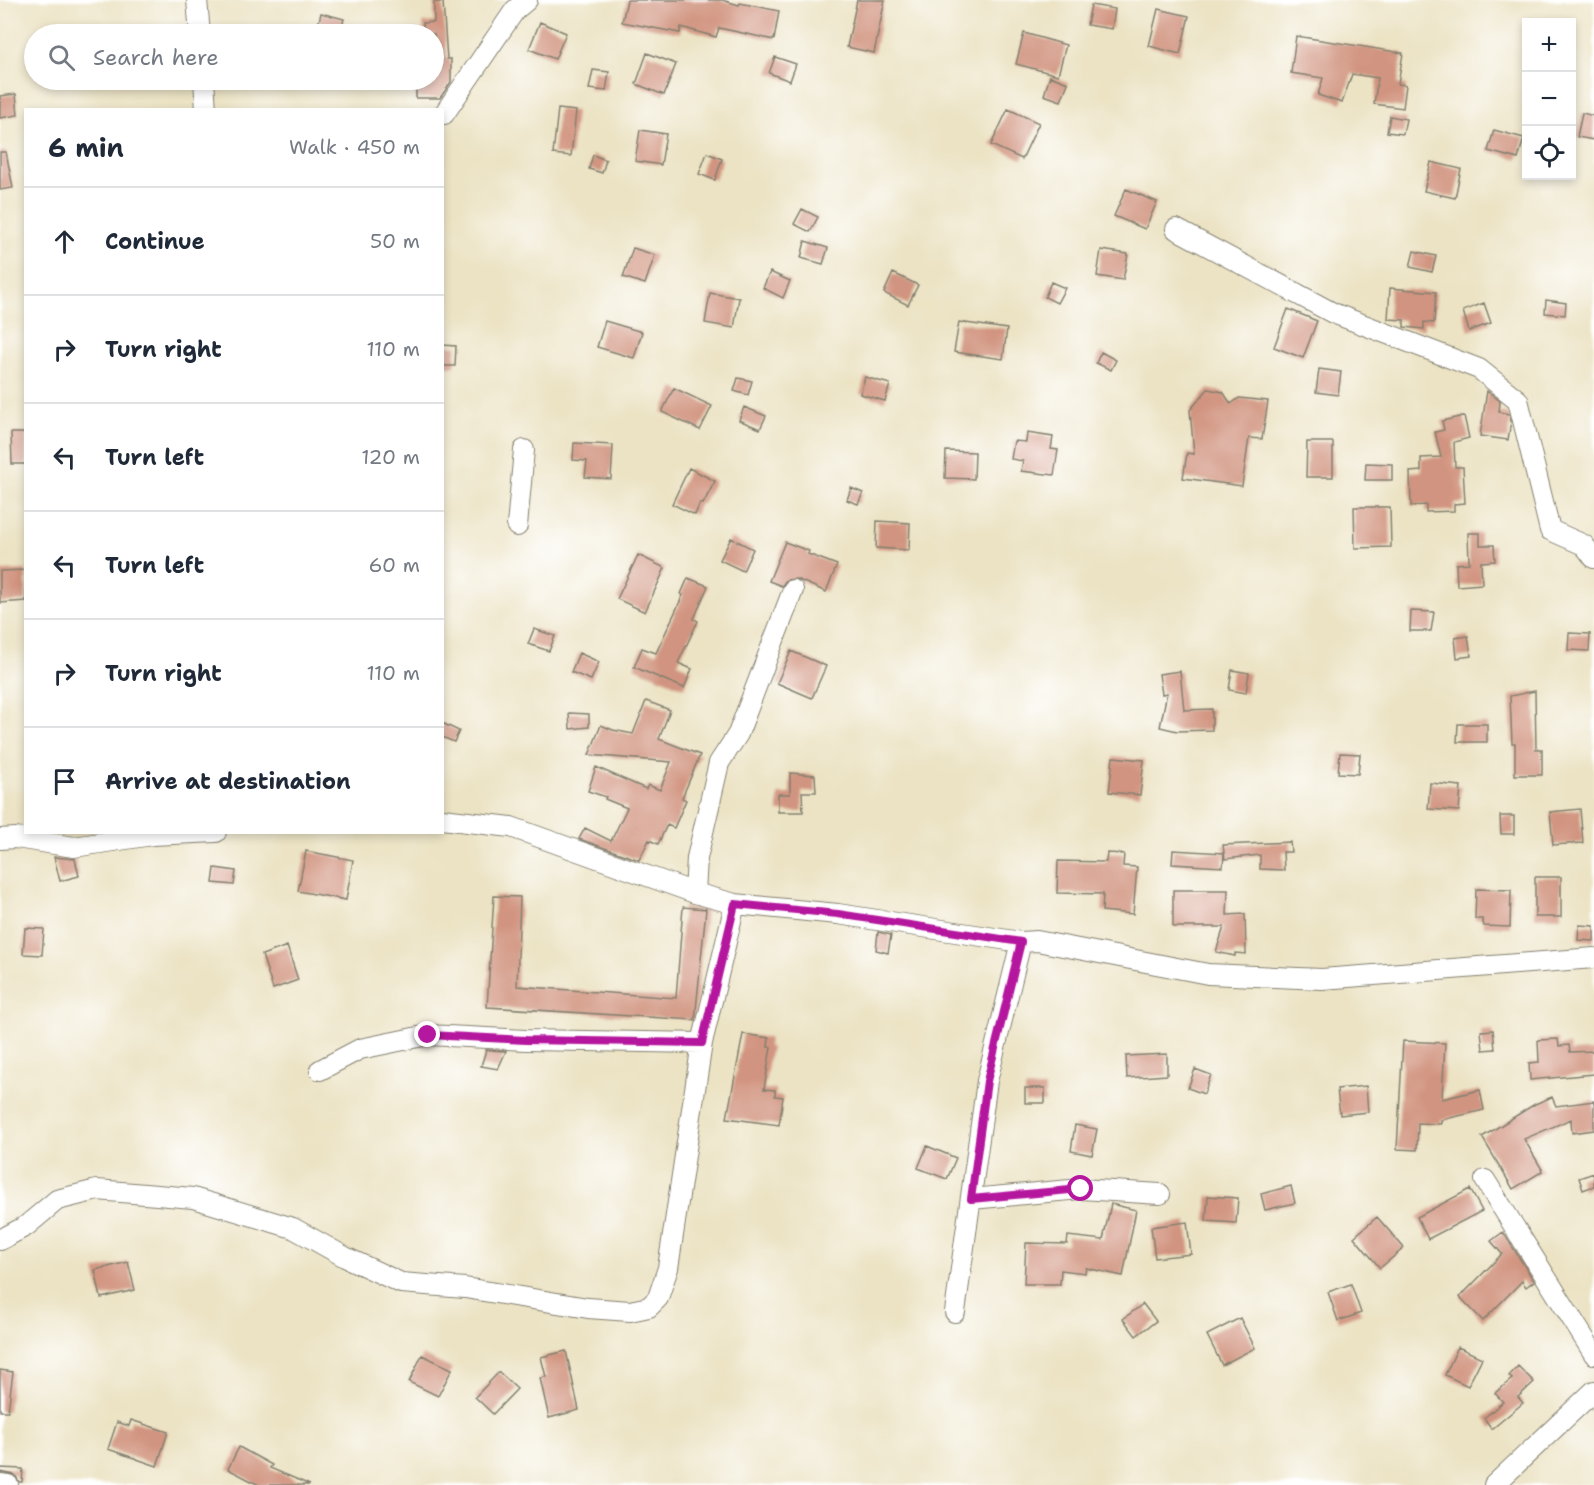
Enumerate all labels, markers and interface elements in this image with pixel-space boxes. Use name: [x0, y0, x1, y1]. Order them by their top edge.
map controls: [1522, 18, 1576, 180]
button: +: [1522, 18, 1576, 72]
search box: [24, 24, 444, 90]
icon: search: [45, 41, 78, 74]
text: Search here: [93, 43, 219, 72]
button: −: [1522, 72, 1576, 126]
button: locate: [1522, 126, 1576, 180]
text: 6 min: [48, 130, 124, 165]
text: Walk · 450 m: [289, 134, 420, 160]
icon: ahead: [48, 225, 81, 258]
text: Continue: [105, 227, 205, 256]
text: 50 m: [370, 228, 420, 254]
icon: right: [48, 333, 81, 366]
text: Turn right: [105, 335, 222, 364]
text: 110 m: [366, 336, 420, 362]
icon: left: [48, 441, 81, 474]
text: Turn left: [105, 443, 204, 472]
text: 120 m: [361, 444, 420, 470]
icon: left: [48, 549, 81, 582]
text: Turn left: [105, 551, 204, 580]
text: 60 m: [368, 552, 420, 578]
icon: right: [48, 657, 81, 690]
text: Turn right: [105, 659, 222, 688]
text: 110 m: [366, 660, 420, 686]
icon: arrive: [48, 765, 81, 798]
text: Arrive at destination: [105, 767, 351, 796]
route end: [414, 1021, 440, 1047]
route start: [1067, 1175, 1093, 1201]

